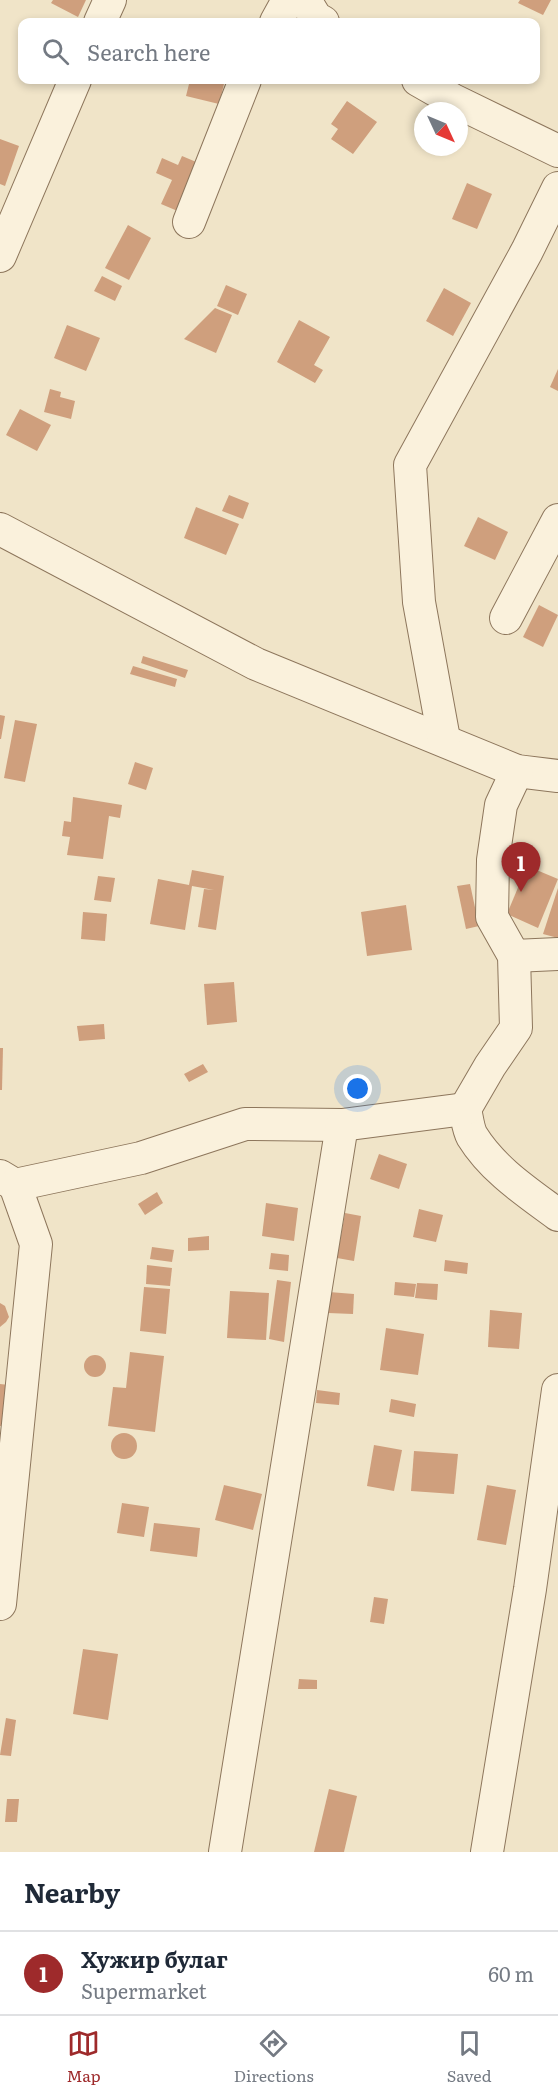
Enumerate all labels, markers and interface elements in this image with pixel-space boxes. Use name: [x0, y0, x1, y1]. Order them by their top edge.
search box: [18, 18, 540, 84]
icon: search: [39, 35, 72, 68]
text: Search here: [87, 35, 210, 68]
north arrow: [414, 102, 468, 156]
pin: 1: [502, 842, 540, 892]
your location: [343, 1074, 372, 1103]
text: Nearby: [24, 1872, 120, 1911]
text: Хужир булаг: [81, 1942, 228, 1975]
text: 1: [39, 1958, 48, 1988]
text: 60 m: [488, 1958, 534, 1988]
text: Supermarket: [81, 1975, 207, 2005]
tab: Map: [67, 2027, 101, 2087]
tab: Directions: [234, 2027, 314, 2087]
tab: Saved: [447, 2027, 491, 2087]

